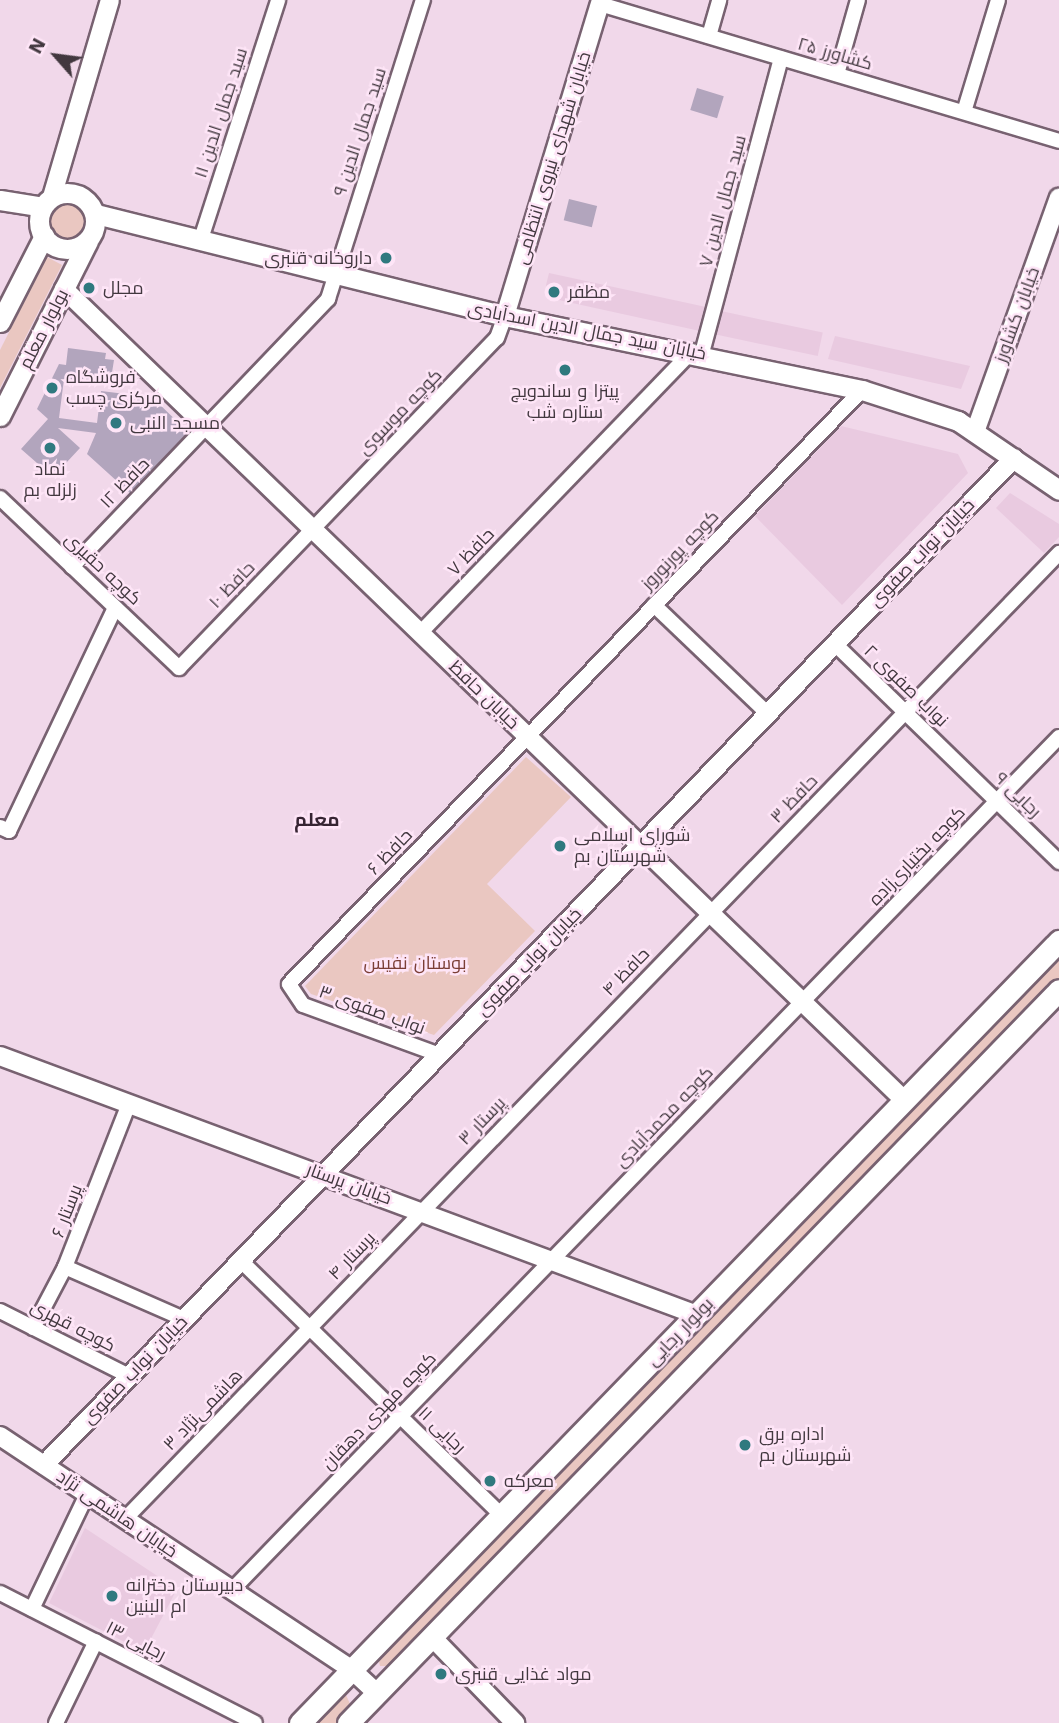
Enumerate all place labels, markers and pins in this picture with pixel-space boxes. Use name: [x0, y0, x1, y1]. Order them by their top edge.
place label: داروخانه قنبری: [264, 247, 372, 269]
marker: داروخانه قنبری: [378, 250, 394, 266]
place label: مجلل: [103, 277, 144, 299]
marker: مجلل: [81, 280, 97, 296]
place label: مظفر: [568, 281, 610, 303]
marker: مظفر: [546, 284, 562, 300]
marker: پیتزا و ساندویچ ستاره شب: [557, 362, 573, 378]
place label: فروشگاه مرکزی چسب: [66, 367, 162, 410]
marker: فروشگاه مرکزی چسب: [44, 380, 60, 396]
place label: پیتزا و ساندویچ ستاره شب: [511, 381, 619, 424]
place label: مسجد النبی: [130, 412, 220, 434]
marker: مسجد النبی: [108, 415, 124, 431]
marker: نماد زلزله بم: [42, 440, 58, 456]
place label: نماد زلزله بم: [23, 459, 77, 502]
place label: شورای اسلامی شهرستان بم: [574, 825, 690, 868]
marker: شورای اسلامی شهرستان بم: [552, 838, 568, 854]
place label: اداره برق شهرستان بم: [759, 1424, 851, 1466]
marker: اداره برق شهرستان بم: [737, 1437, 753, 1453]
place label: معرکه: [504, 1470, 554, 1492]
marker: معرکه: [482, 1473, 498, 1489]
place label: دبیرستان دخترانه ام البنین: [126, 1575, 243, 1618]
marker: دبیرستان دخترانه ام البنین: [104, 1588, 120, 1604]
place label: مواد غذایی قنبری: [455, 1663, 592, 1685]
marker: مواد غذایی قنبری: [433, 1666, 449, 1682]

